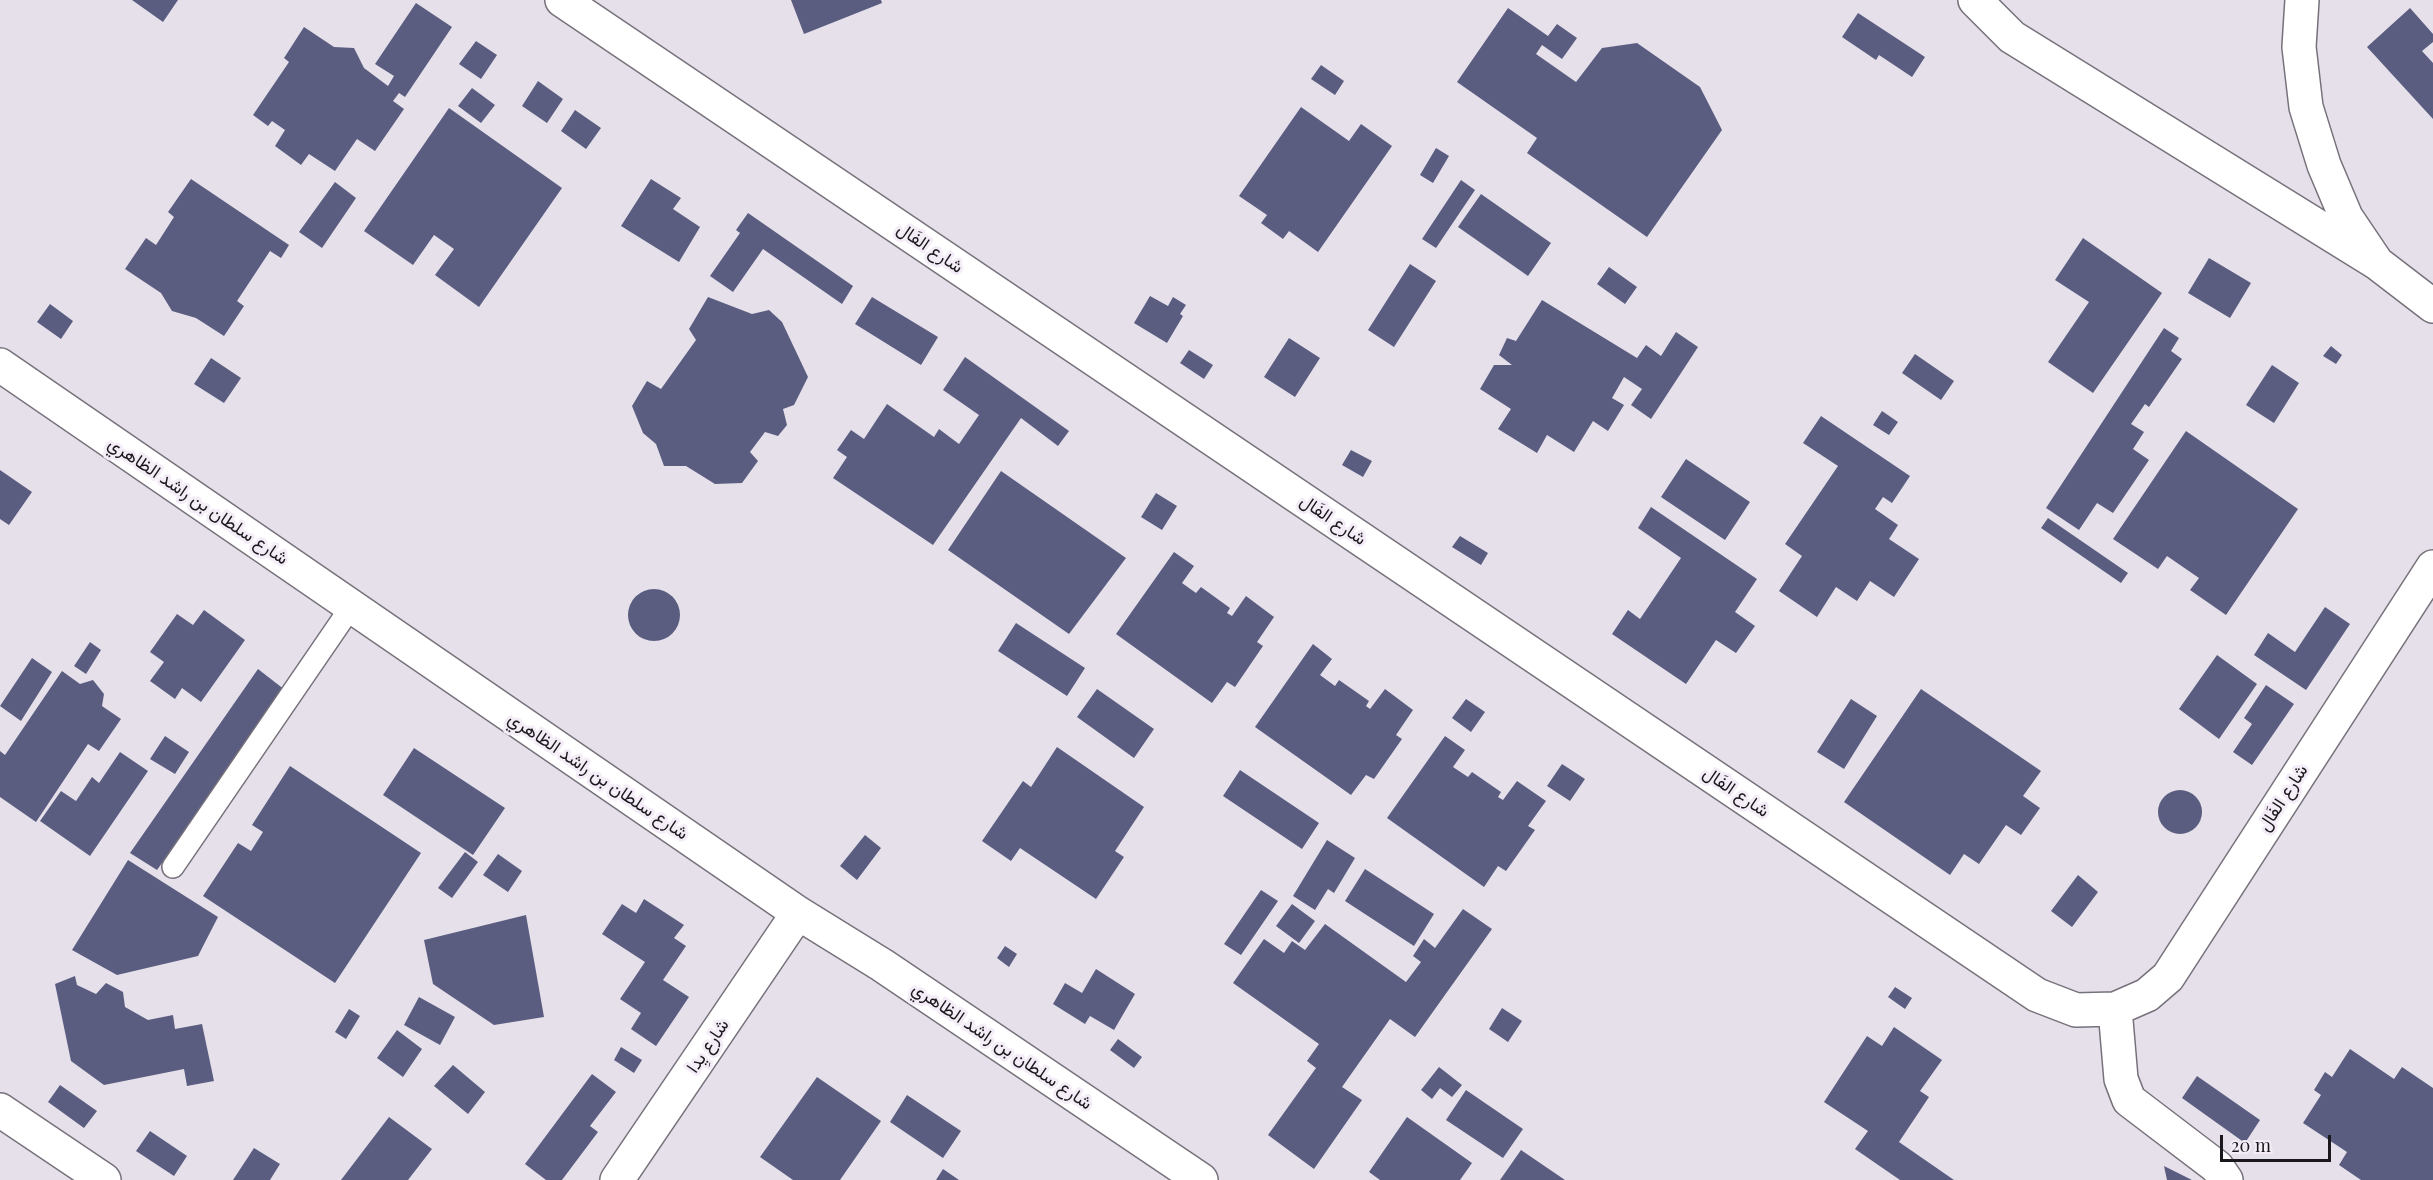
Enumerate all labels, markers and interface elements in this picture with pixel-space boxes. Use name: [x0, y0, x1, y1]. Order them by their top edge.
street label: شارع الفَال: [893, 218, 967, 278]
street label: شارع سلطان بن راشد الظاهري: [104, 433, 292, 569]
street label: شارع الفَال: [1296, 490, 1370, 550]
street label: شارع سلطان بن راشد الظاهري: [504, 708, 692, 844]
street label: شارع الفَال: [2253, 761, 2313, 835]
street label: شارع الفَال: [1699, 762, 1773, 822]
street label: شارع سلطان بن راشد الظاهري: [908, 978, 1096, 1114]
street label: شارع يِدا: [682, 1015, 734, 1077]
scale bar: [2223, 1123, 2334, 1161]
text: 20 m: [2231, 1133, 2271, 1157]

